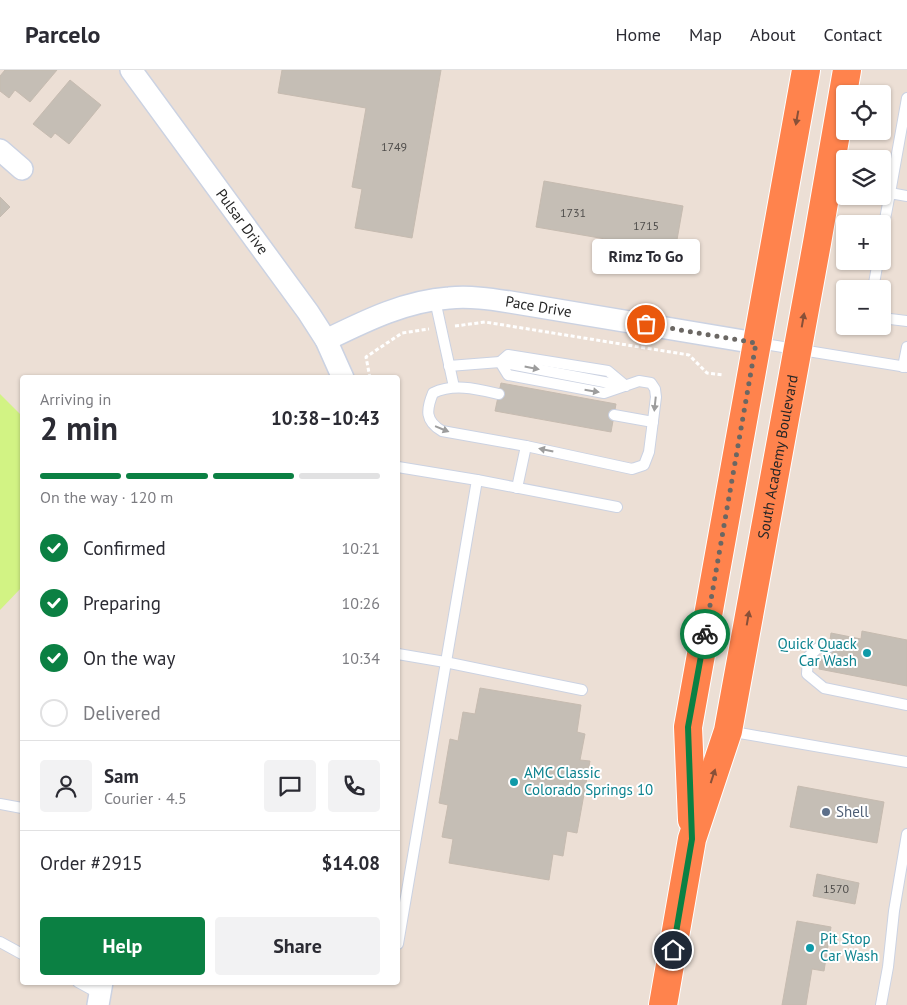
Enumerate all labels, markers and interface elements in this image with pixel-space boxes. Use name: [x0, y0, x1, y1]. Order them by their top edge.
text: Parcelo: [25, 19, 100, 50]
text: Home: [615, 23, 661, 46]
text: Map: [689, 23, 722, 46]
text: About: [750, 23, 796, 46]
text: Contact: [824, 23, 882, 46]
map controls: [836, 85, 891, 335]
button: locate: [836, 85, 891, 140]
one-way arrow: [793, 110, 801, 126]
house number: 1749: [381, 139, 407, 154]
button: layers: [836, 150, 891, 205]
street label: Pulsar Drive: [212, 185, 273, 258]
house number: 1731: [560, 205, 586, 220]
button: +: [836, 215, 891, 270]
house number: 1715: [633, 218, 659, 233]
callout: Rimz To Go: [592, 239, 700, 274]
text: Rimz To Go: [609, 246, 683, 266]
button: −: [836, 280, 891, 335]
street label: Pace Drive: [504, 291, 573, 321]
pin: [625, 303, 667, 345]
icon: bag: [632, 310, 660, 338]
one-way arrow: [799, 312, 807, 328]
one-way arrow: [524, 365, 540, 373]
street label: South Academy Boulevard: [753, 373, 802, 540]
one-way arrow: [584, 387, 600, 395]
text: Arriving in: [40, 389, 111, 409]
one-way arrow: [651, 397, 659, 413]
text: 10:38–10:43: [271, 406, 380, 430]
text: 2 min: [40, 407, 118, 449]
one-way arrow: [435, 426, 449, 434]
one-way arrow: [539, 446, 554, 454]
text: On the way · 120 m: [40, 487, 173, 507]
icon: check: [40, 534, 68, 562]
text: Confirmed: [83, 536, 166, 560]
text: 10:21: [342, 538, 380, 558]
icon: check: [40, 589, 68, 617]
text: Preparing: [83, 591, 161, 615]
text: 10:26: [342, 593, 380, 613]
courier: [680, 609, 730, 659]
one-way arrow: [745, 609, 753, 625]
icon: bike: [691, 620, 719, 648]
place label: Quick Quack Car Wash: [777, 634, 858, 670]
icon: check: [40, 644, 68, 672]
text: On the way: [83, 646, 175, 670]
marker: Quick Quack Car Wash: [861, 647, 873, 659]
text: 10:34: [342, 648, 380, 668]
text: Delivered: [83, 701, 161, 725]
button: person: [40, 760, 92, 812]
button: chat: [264, 760, 316, 812]
button: phone: [328, 760, 380, 812]
place label: AMC Classic Colorado Springs 10: [524, 763, 653, 799]
text: Sam: [104, 764, 139, 788]
one-way arrow: [710, 768, 718, 783]
marker: AMC Classic Colorado Springs 10: [508, 776, 520, 788]
text: Courier · 4.5: [104, 788, 187, 808]
place label: Shell: [836, 802, 869, 821]
marker: Shell: [820, 806, 832, 818]
text: Order #2915: [40, 851, 143, 875]
text: $14.08: [321, 851, 380, 875]
house number: 1570: [823, 881, 850, 896]
button: Help: [40, 917, 205, 975]
button: Share: [215, 917, 380, 975]
pin: [652, 929, 694, 971]
place label: Pit Stop Car Wash: [820, 929, 878, 965]
icon: home: [659, 936, 687, 964]
marker: Pit Stop Car Wash: [804, 942, 816, 954]

